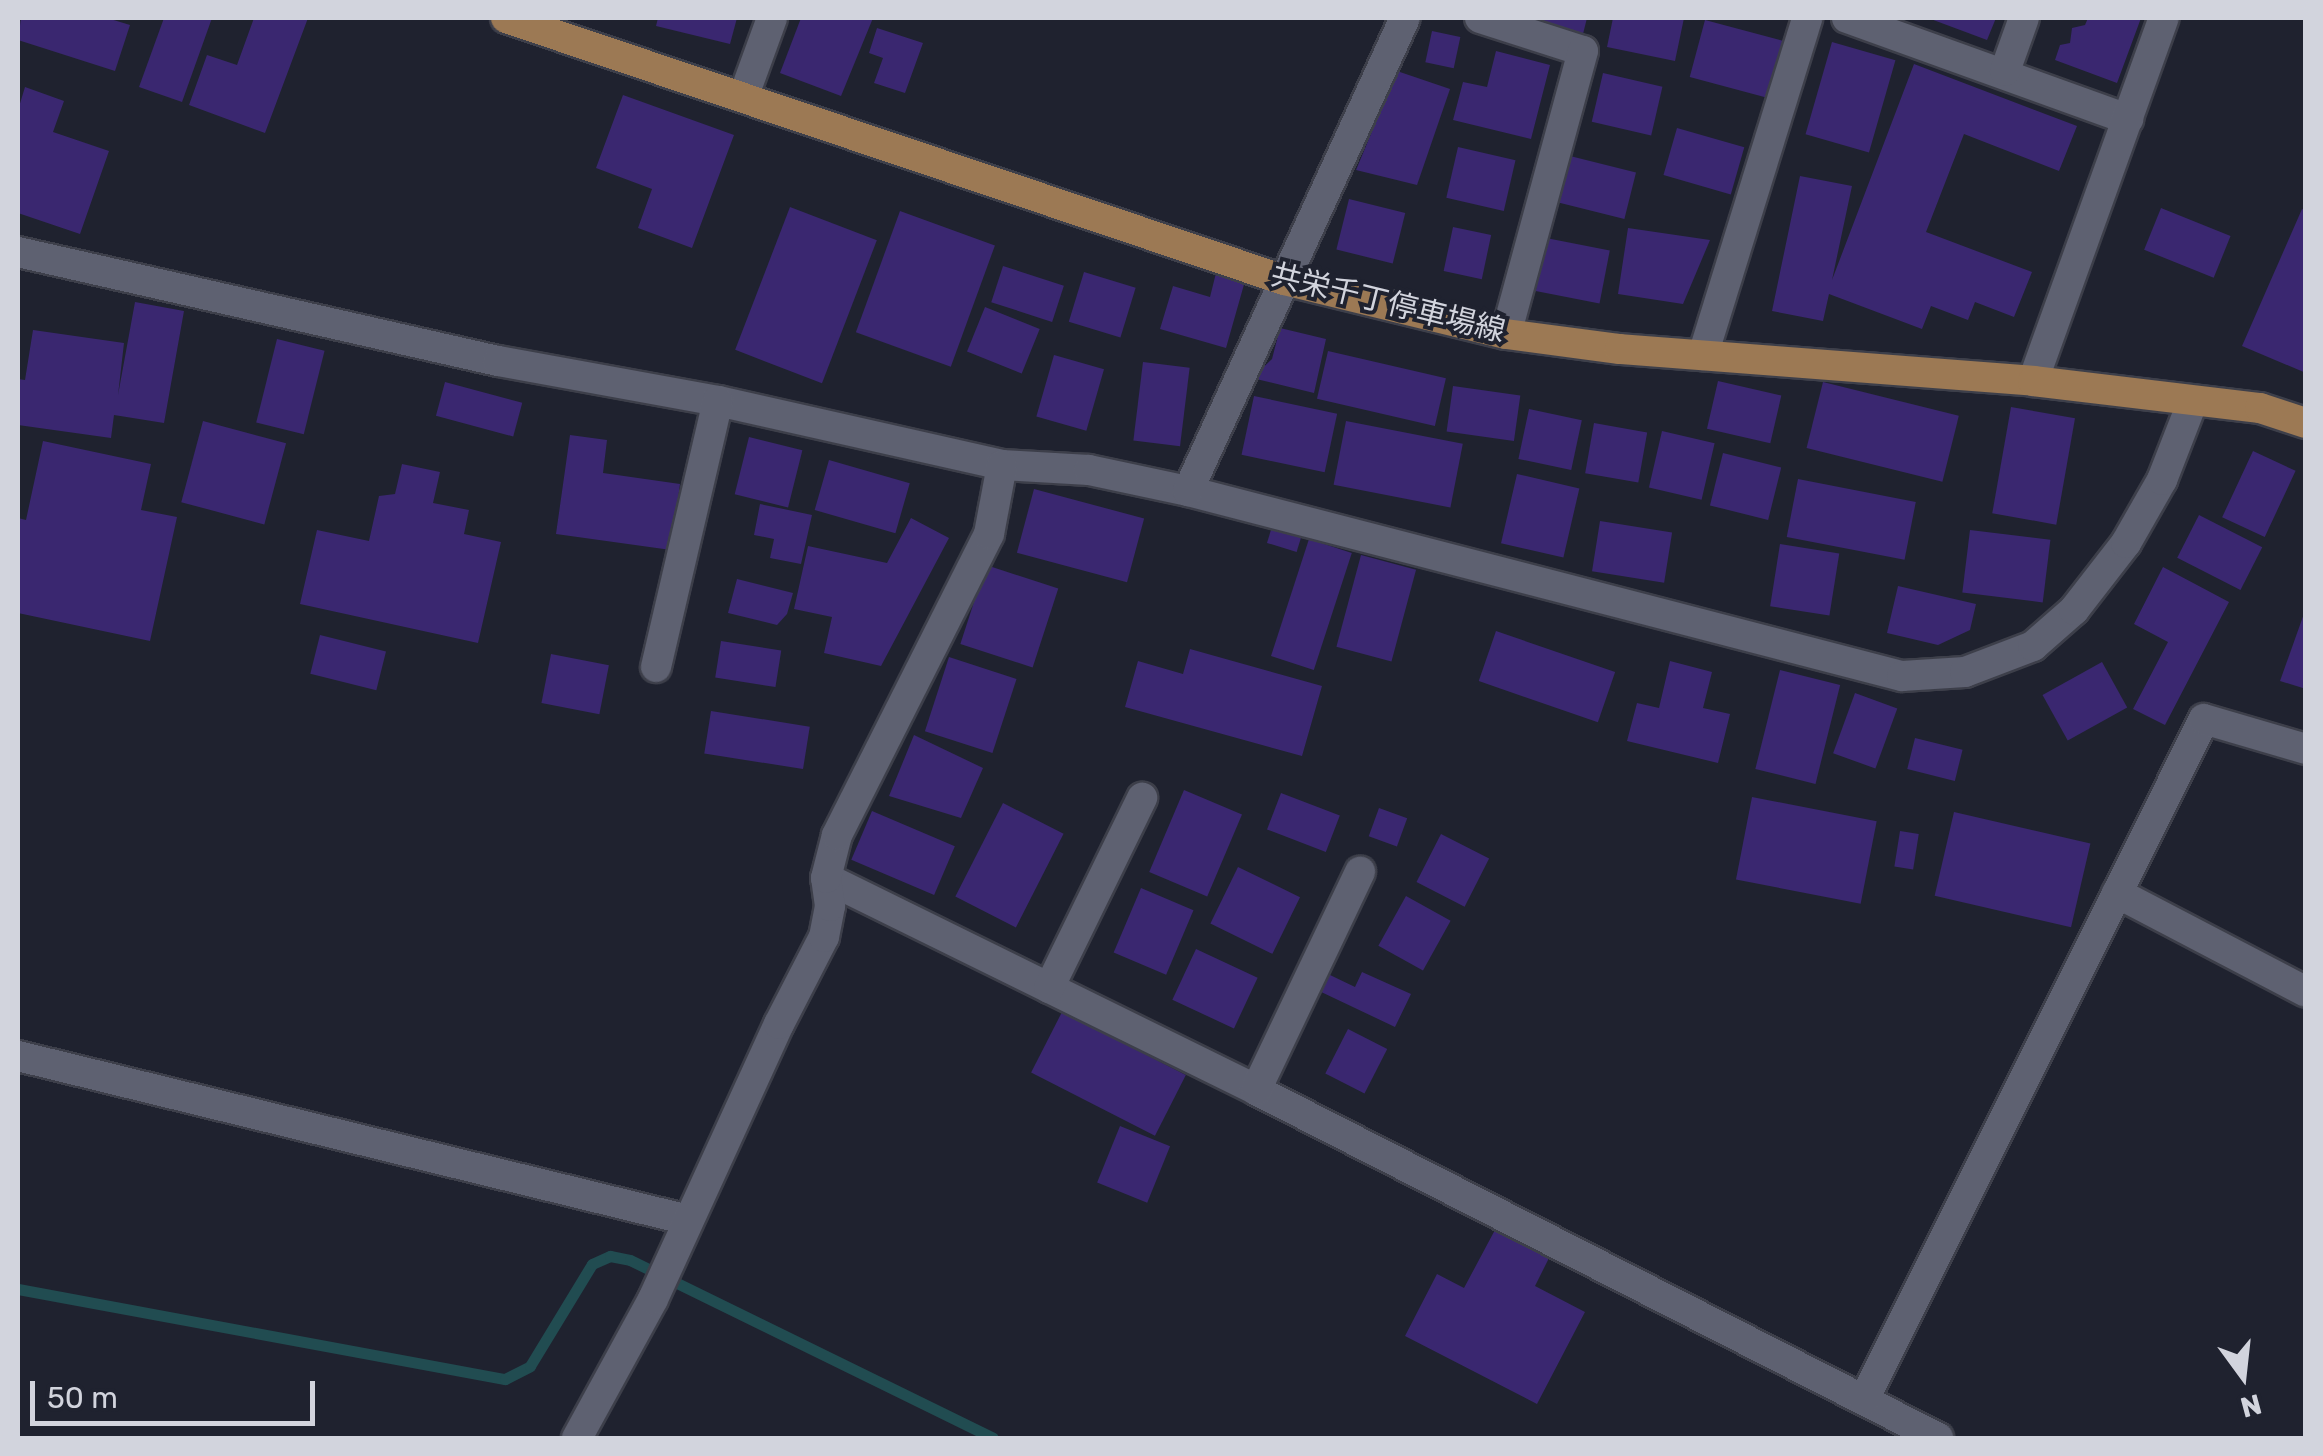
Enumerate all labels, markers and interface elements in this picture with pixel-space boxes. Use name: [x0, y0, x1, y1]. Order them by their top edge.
street label: 共栄千丁停車場線: [1267, 257, 1509, 349]
north arrow: [2193, 1326, 2293, 1426]
scale bar: [35, 1361, 320, 1423]
text: 50 m: [47, 1380, 118, 1416]
text: N: [2237, 1387, 2265, 1424]

